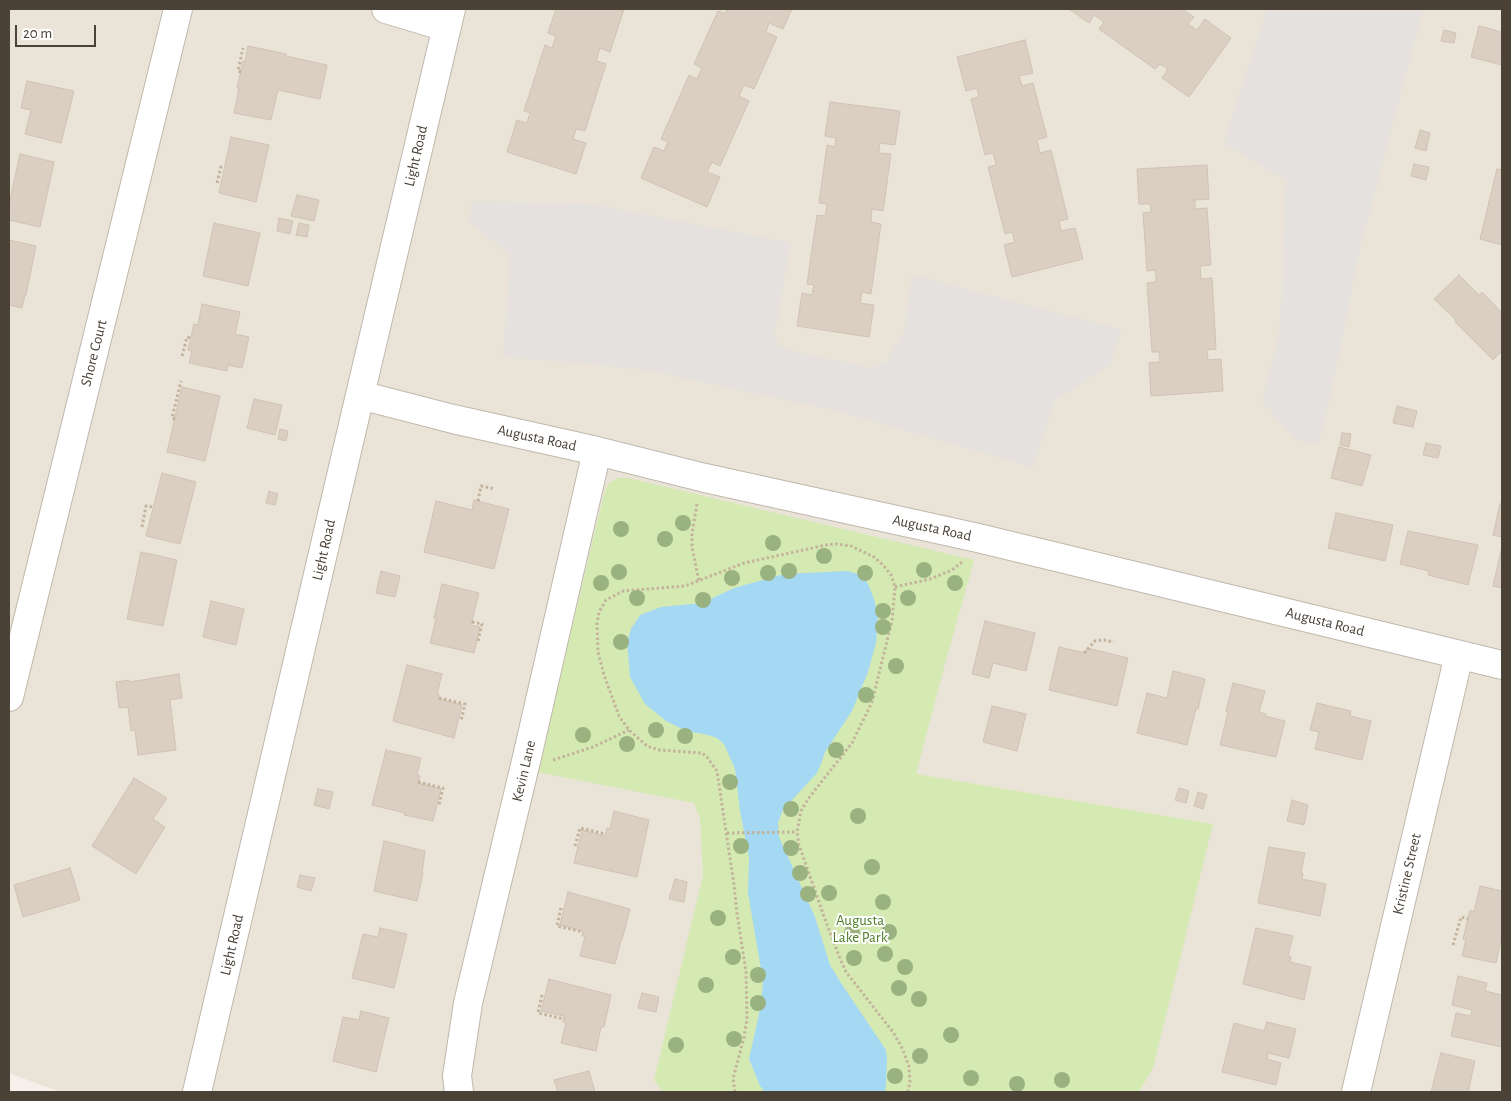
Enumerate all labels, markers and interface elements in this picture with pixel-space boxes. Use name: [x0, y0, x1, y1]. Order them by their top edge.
scale bar: [18, 15, 99, 47]
text: 20 m: [23, 26, 52, 41]
street label: Light Road: [400, 124, 432, 188]
street label: Shore Court: [77, 318, 111, 388]
street label: Augusta Road: [496, 421, 578, 455]
street label: Augusta Road: [891, 511, 973, 545]
street label: Light Road: [308, 518, 340, 582]
street label: Augusta Road: [1284, 604, 1366, 640]
street label: Kevin Lane: [508, 738, 540, 804]
street label: Kristine Street: [1389, 832, 1425, 916]
park label: Augusta Lake Park: [832, 911, 888, 946]
street label: Light Road: [216, 913, 248, 977]

